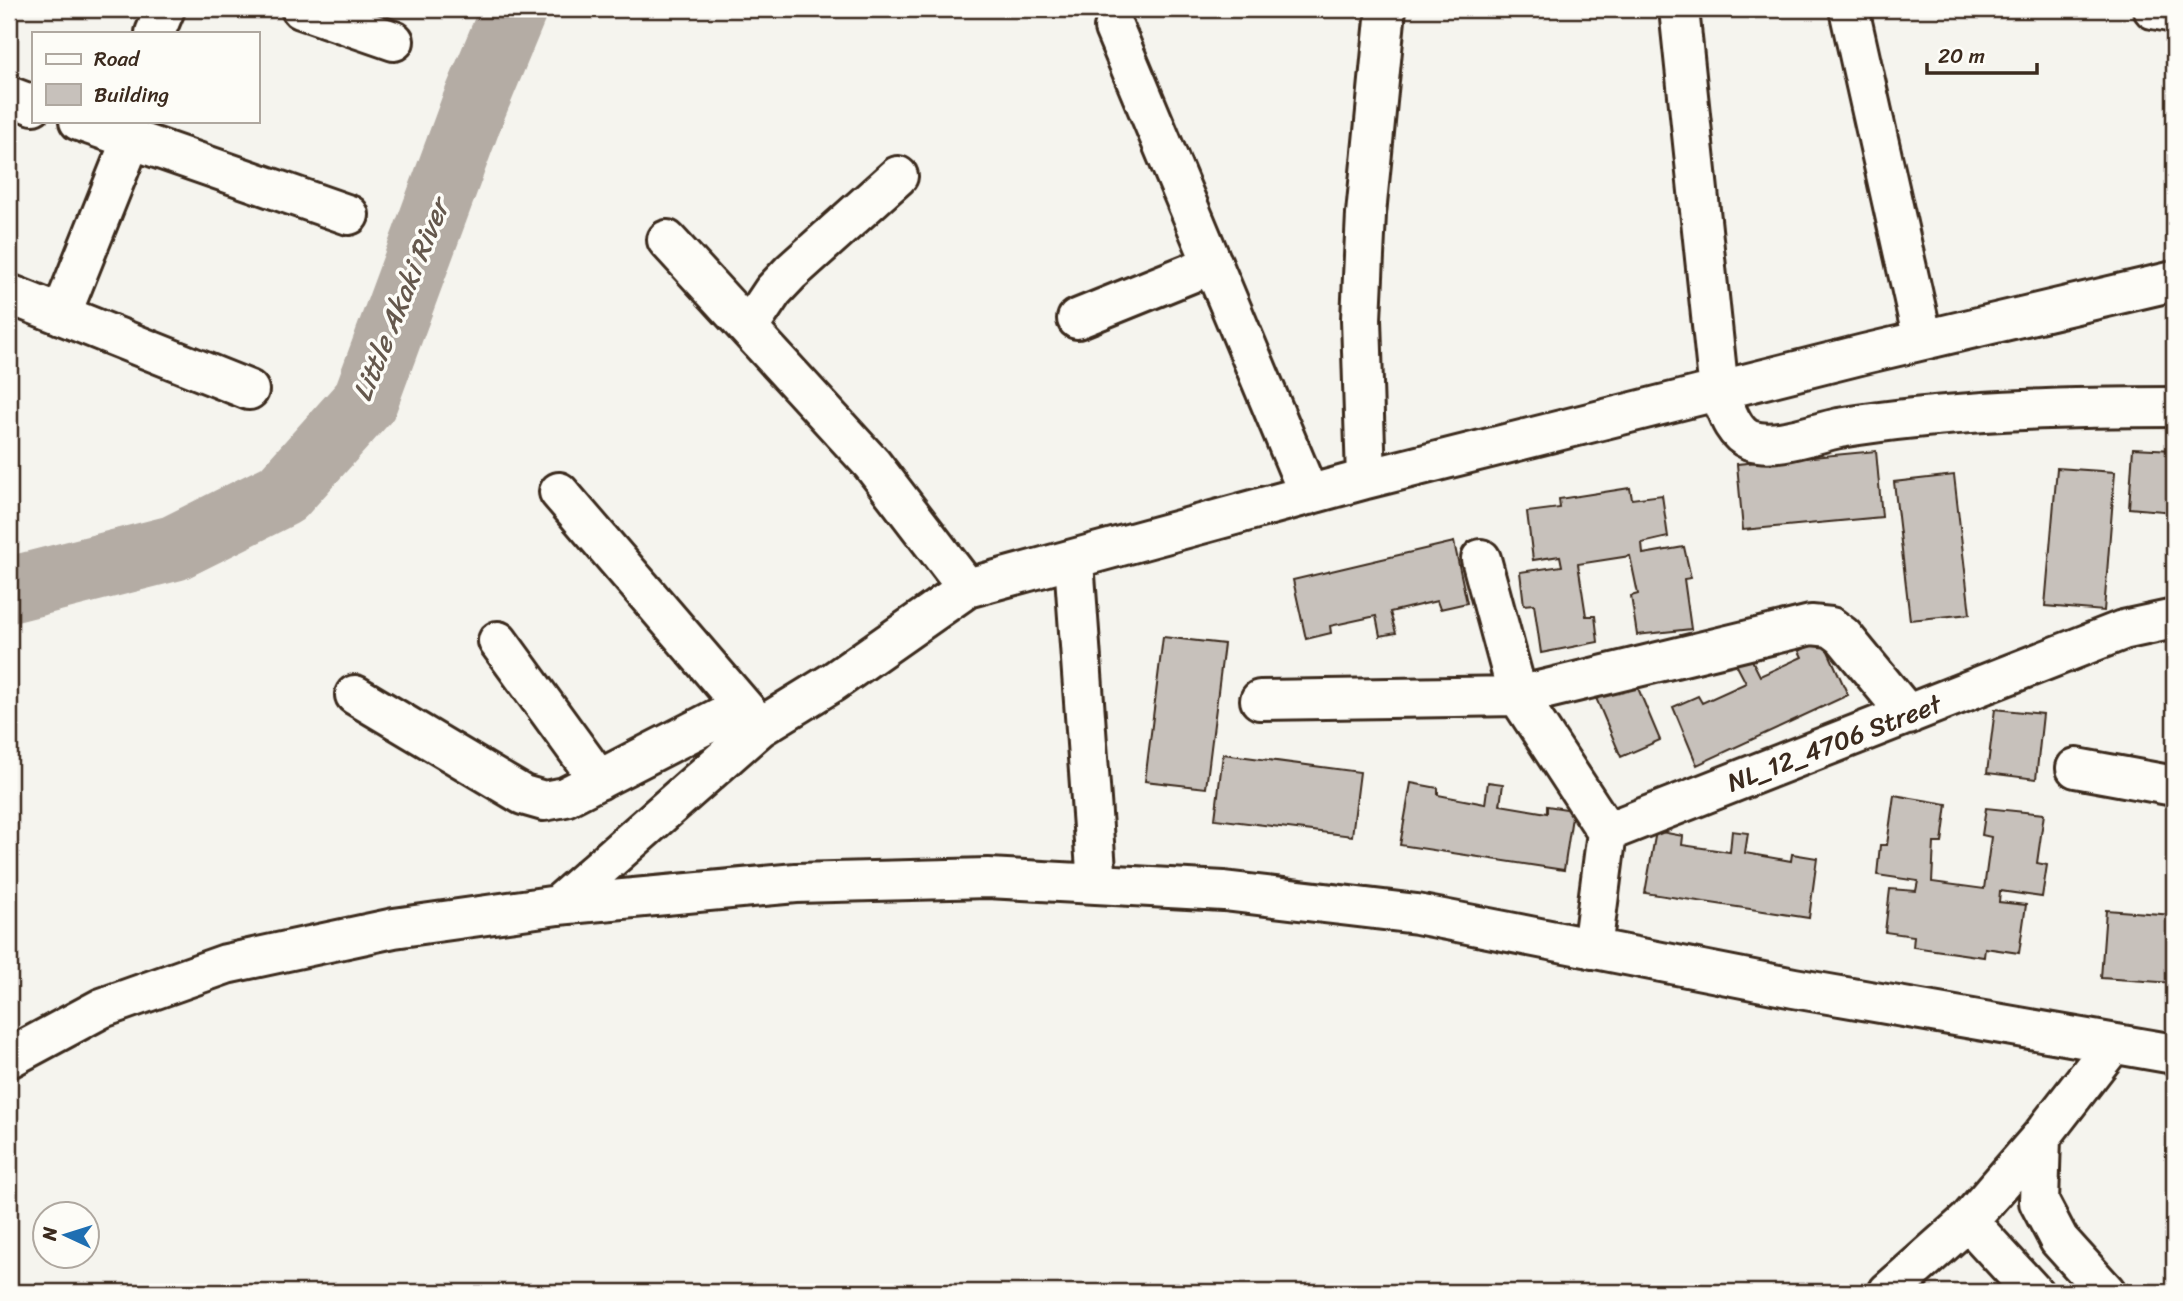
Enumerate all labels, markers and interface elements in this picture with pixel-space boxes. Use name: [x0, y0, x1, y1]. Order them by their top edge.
legend: [32, 32, 259, 122]
scale bar: [1927, 32, 2038, 76]
text: 20 m: [1938, 37, 1985, 75]
text: Road: [94, 40, 141, 78]
text: Building: [94, 76, 170, 114]
water label: Little Akaki River: [338, 187, 465, 408]
street label: NL_12_4706 Street: [1720, 680, 1949, 805]
north arrow: [32, 1200, 102, 1270]
text: N: [33, 1225, 67, 1243]

